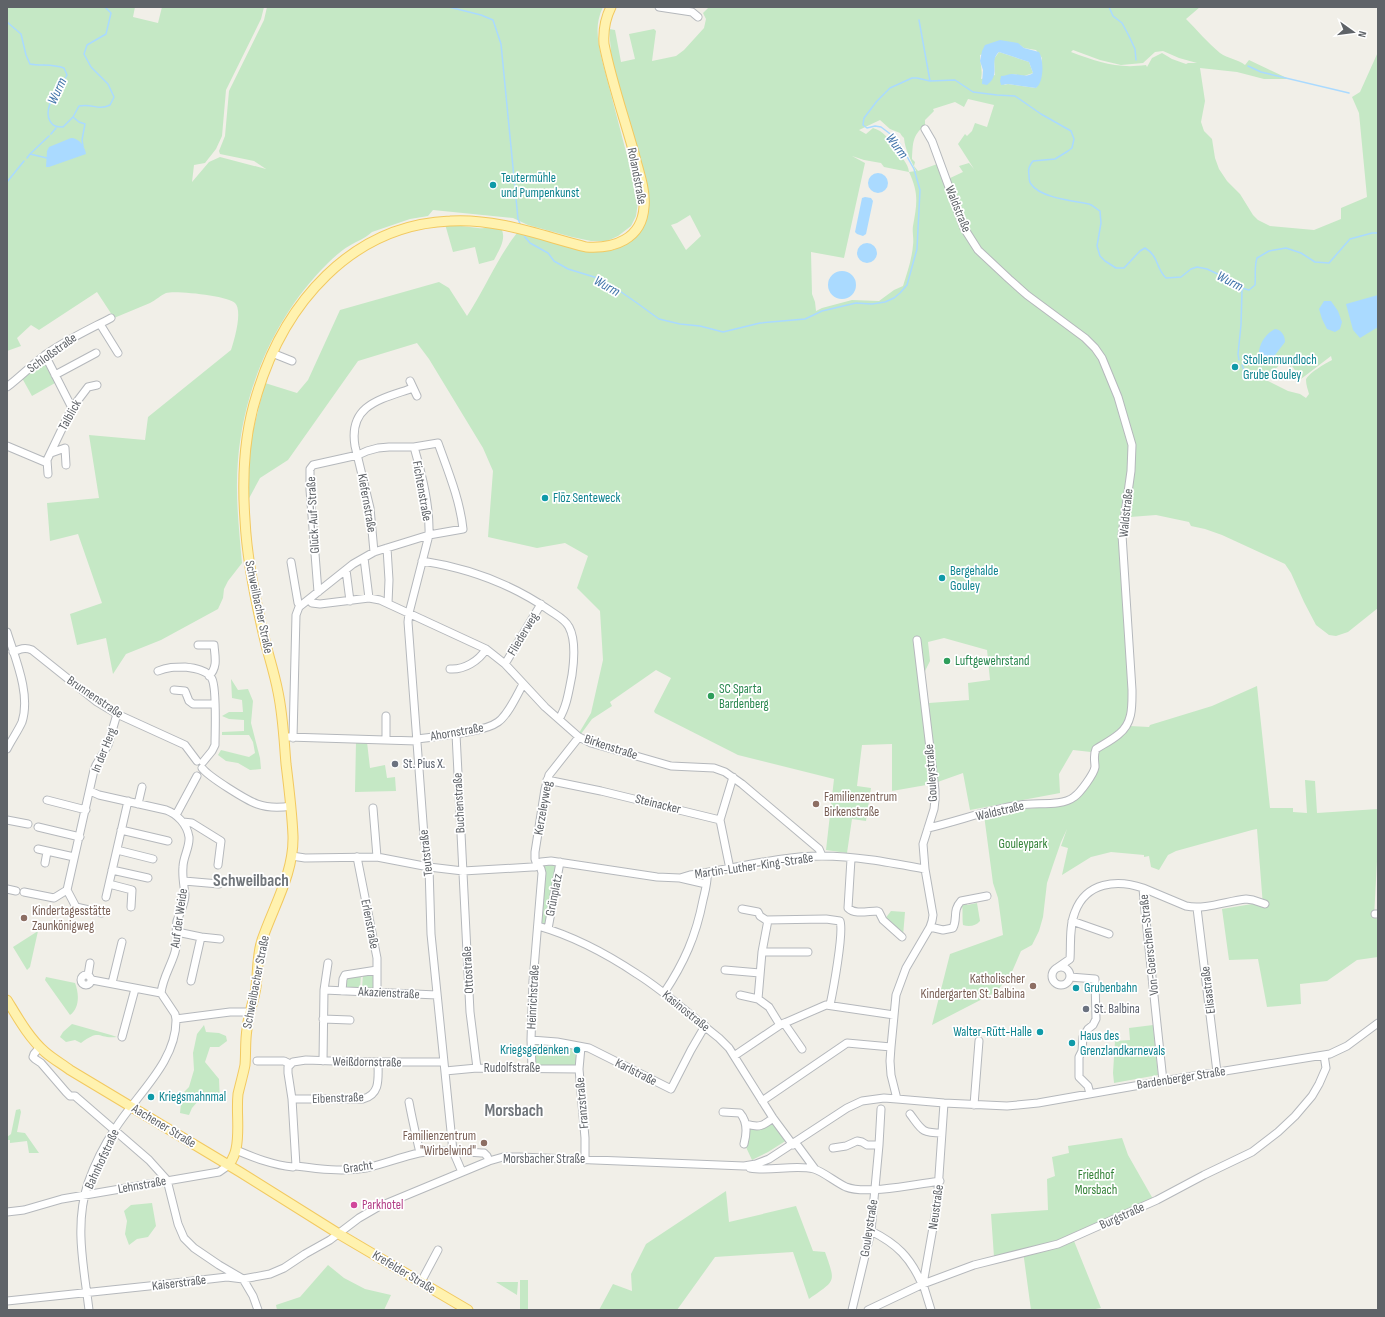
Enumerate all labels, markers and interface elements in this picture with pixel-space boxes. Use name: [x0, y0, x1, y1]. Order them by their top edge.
north arrow: [1333, 12, 1373, 52]
text: N: [1355, 30, 1369, 39]
water label: Wurm: [44, 75, 71, 107]
water label: Wurm: [882, 130, 912, 162]
street label: Rolandstraße: [624, 146, 650, 206]
place label: Teutermühle und Pumpenkunst: [501, 170, 580, 201]
marker: Teutermühle und Pumpenkunst: [488, 180, 498, 190]
street label: Waldstraße: [941, 183, 975, 235]
water label: Wurm: [1214, 267, 1246, 295]
water label: Wurm: [591, 272, 623, 300]
street label: Schloßstraße: [24, 330, 80, 376]
place label: Stollenmundloch Grube Gouley: [1243, 352, 1317, 383]
marker: Stollenmundloch Grube Gouley: [1230, 362, 1240, 372]
street label: Talblick: [55, 397, 85, 433]
street label: Fichtenstraße: [409, 460, 435, 522]
street label: Kiefernstraße: [354, 472, 380, 534]
street label: Glück-Auf-Straße: [303, 476, 323, 554]
street label: Waldstraße: [1115, 488, 1137, 538]
place label: Flöz Senteweck: [553, 490, 621, 506]
marker: Flöz Senteweck: [540, 493, 550, 503]
street label: Schweilbacher Straße: [241, 559, 277, 655]
place label: Bergehalde Gouley: [950, 563, 998, 594]
marker: Bergehalde Gouley: [937, 573, 947, 583]
street label: Fliederweg: [504, 610, 542, 658]
place label: Luftgewehrstand: [955, 653, 1029, 669]
marker: Luftgewehrstand: [942, 656, 952, 666]
street label: Brunnenstraße: [64, 672, 126, 722]
place label: SC Sparta Bardenberg: [719, 681, 769, 712]
marker: SC Sparta Bardenberg: [706, 691, 716, 701]
street label: Ahornstraße: [428, 719, 485, 745]
street label: In der Herg: [88, 725, 120, 775]
street label: Birkenstraße: [582, 731, 640, 763]
street label: Gouleystraße: [921, 744, 941, 802]
place label: St. Pius X.: [403, 756, 445, 772]
marker: St. Pius X.: [390, 759, 400, 769]
street label: Buchenstraße: [449, 772, 469, 834]
street label: Kerzeleyweg: [530, 780, 556, 836]
place label: Familienzentrum Birkenstraße: [824, 789, 897, 820]
street label: Steinacker: [633, 791, 683, 817]
street label: Waldstraße: [974, 798, 1026, 824]
marker: Familienzentrum Birkenstraße: [811, 799, 821, 809]
street label: Teutstraße: [416, 829, 436, 877]
park label: Gouleypark: [999, 836, 1048, 852]
street label: Martin-Luther-King-Straße: [694, 850, 814, 882]
district label: Schweilbach: [213, 871, 289, 891]
street label: Grünplatz: [542, 872, 566, 918]
street label: Auf der Weide: [167, 887, 191, 950]
street label: Von-Goerschen-Straße: [1136, 894, 1162, 996]
street label: Erlenstraße: [357, 898, 383, 950]
place label: Kindertagesstätte Zaunkönigweg: [32, 903, 111, 934]
marker: Kindertagesstätte Zaunkönigweg: [19, 913, 29, 923]
street label: Schweilbacher Straße: [239, 934, 273, 1030]
street label: Ottostraße: [459, 946, 477, 994]
street label: Heinrichstraße: [523, 964, 543, 1030]
street label: Elisastraße: [1197, 965, 1219, 1015]
place label: Katholischer Kindergarten St. Balbina: [921, 971, 1025, 1002]
place label: Grubenbahn: [1084, 980, 1137, 996]
marker: Katholischer Kindergarten St. Balbina: [1028, 981, 1038, 991]
street label: Akazienstraße: [357, 983, 420, 1003]
marker: Grubenbahn: [1071, 983, 1081, 993]
street label: Kasinostraße: [659, 987, 713, 1035]
place label: St. Balbina: [1094, 1001, 1140, 1017]
marker: St. Balbina: [1081, 1004, 1091, 1014]
place label: Walter-Rütt-Halle: [953, 1024, 1032, 1040]
marker: Walter-Rütt-Halle: [1035, 1027, 1045, 1037]
place label: Haus des Grenzlandkarnevals: [1080, 1028, 1166, 1059]
marker: Haus des Grenzlandkarnevals: [1067, 1038, 1077, 1048]
place label: Kriegsgedenken: [500, 1042, 569, 1058]
marker: Kriegsgedenken: [572, 1045, 582, 1055]
street label: Weißdornstraße: [332, 1053, 402, 1071]
street label: Karlstraße: [612, 1055, 660, 1089]
street label: Rudolfstraße: [484, 1060, 540, 1076]
street label: Bardenberger Straße: [1136, 1063, 1226, 1093]
street label: Franzstraße: [572, 1077, 592, 1129]
place label: Kriegsmahnmal: [159, 1089, 226, 1105]
street label: Eibenstraße: [312, 1089, 364, 1107]
marker: Kriegsmahnmal: [146, 1092, 156, 1102]
street label: Aachener Straße: [128, 1100, 199, 1151]
district label: Morsbach: [485, 1101, 543, 1121]
street label: Bahnhofstraße: [81, 1126, 123, 1192]
place label: Familienzentrum "Wirbelwind": [403, 1128, 476, 1159]
marker: Familienzentrum "Wirbelwind": [479, 1138, 489, 1148]
street label: Morsbacher Straße: [503, 1151, 585, 1167]
street label: Gracht: [342, 1157, 374, 1177]
park label: Friedhof Morsbach: [1075, 1167, 1117, 1198]
street label: Lehnstraße: [117, 1173, 167, 1197]
street label: Neustraße: [925, 1184, 947, 1230]
place label: Parkhotel: [362, 1197, 403, 1213]
street label: Gouleystraße: [857, 1198, 881, 1258]
street label: Burgstraße: [1097, 1199, 1147, 1233]
marker: Parkhotel: [349, 1200, 359, 1210]
street label: Krefelder Straße: [370, 1247, 438, 1297]
street label: Kaiserstraße: [151, 1272, 207, 1294]

